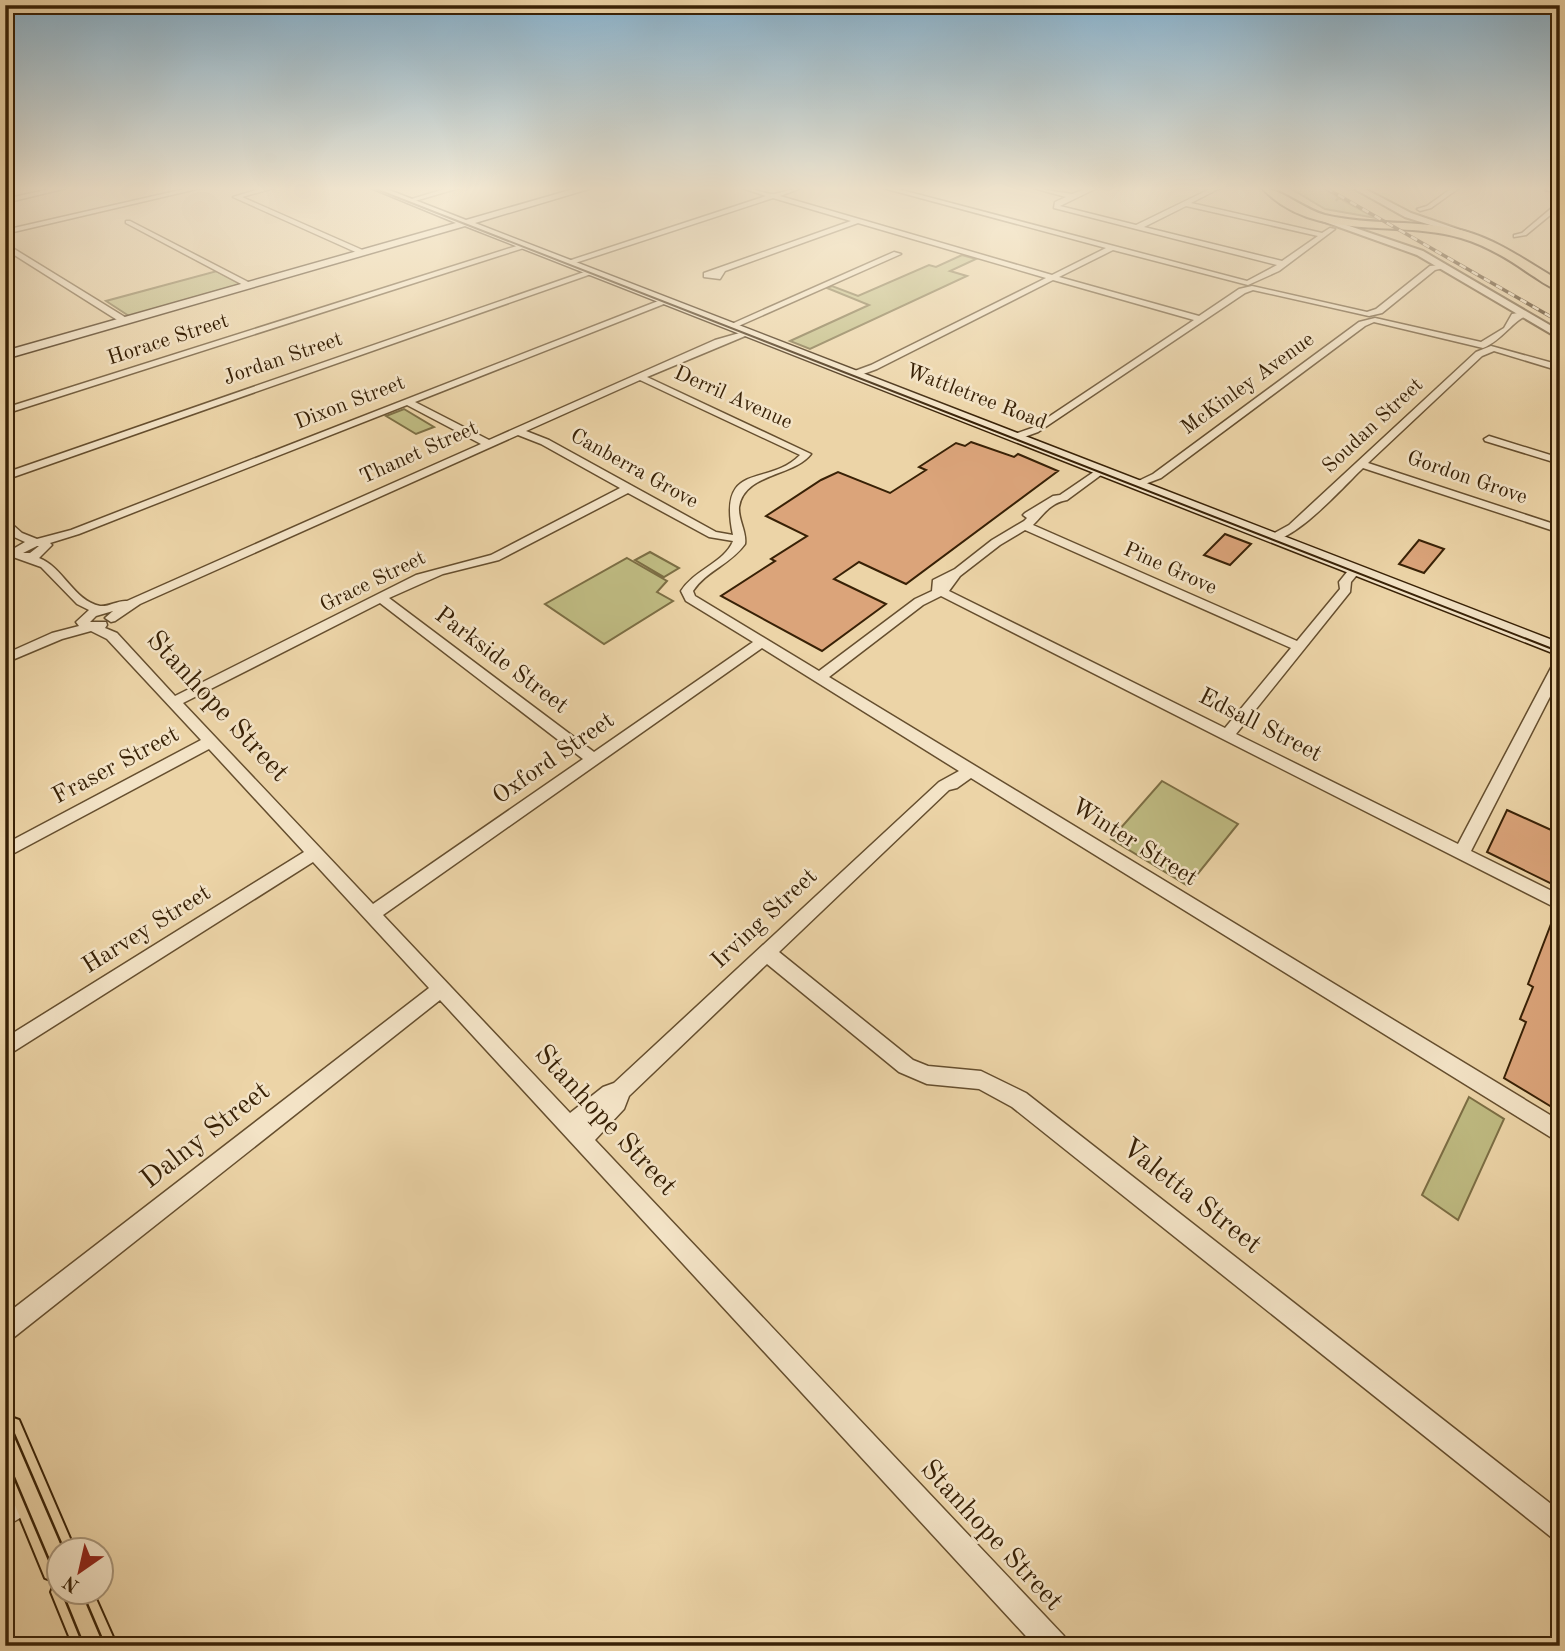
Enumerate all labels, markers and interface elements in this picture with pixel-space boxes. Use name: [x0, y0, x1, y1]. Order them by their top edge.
street label: Horace Street: [105, 310, 231, 370]
street label: Jordan Street: [221, 329, 345, 389]
street label: McKinley Avenue: [1178, 329, 1318, 439]
street label: Wattletree Road: [903, 360, 1049, 434]
street label: Derril Avenue: [671, 363, 795, 433]
street label: Dixon Street: [292, 372, 408, 434]
street label: Soudan Street: [1319, 374, 1427, 478]
street label: Thanet Street: [357, 418, 481, 488]
street label: Canberra Grove: [566, 425, 702, 513]
street label: Gordon Grove: [1404, 448, 1530, 508]
street label: Pine Grove: [1120, 539, 1220, 599]
street label: Grace Street: [317, 547, 429, 617]
street label: Parkside Street: [430, 603, 572, 719]
street label: Stanhope Street: [140, 626, 294, 788]
street label: Edsall Street: [1195, 685, 1325, 767]
street label: Oxford Street: [489, 709, 619, 809]
street label: Fraser Street: [49, 723, 183, 809]
street label: Winter Street: [1067, 795, 1201, 891]
street label: Irving Street: [708, 864, 822, 974]
street label: Harvey Street: [79, 881, 215, 979]
street label: Stanhope Street: [528, 1040, 682, 1202]
street label: Dalny Street: [136, 1077, 276, 1195]
street label: Valetta Street: [1116, 1134, 1266, 1260]
street label: Stanhope Street: [914, 1455, 1068, 1617]
north arrow: [46, 1536, 116, 1606]
text: N: [60, 1571, 83, 1595]

